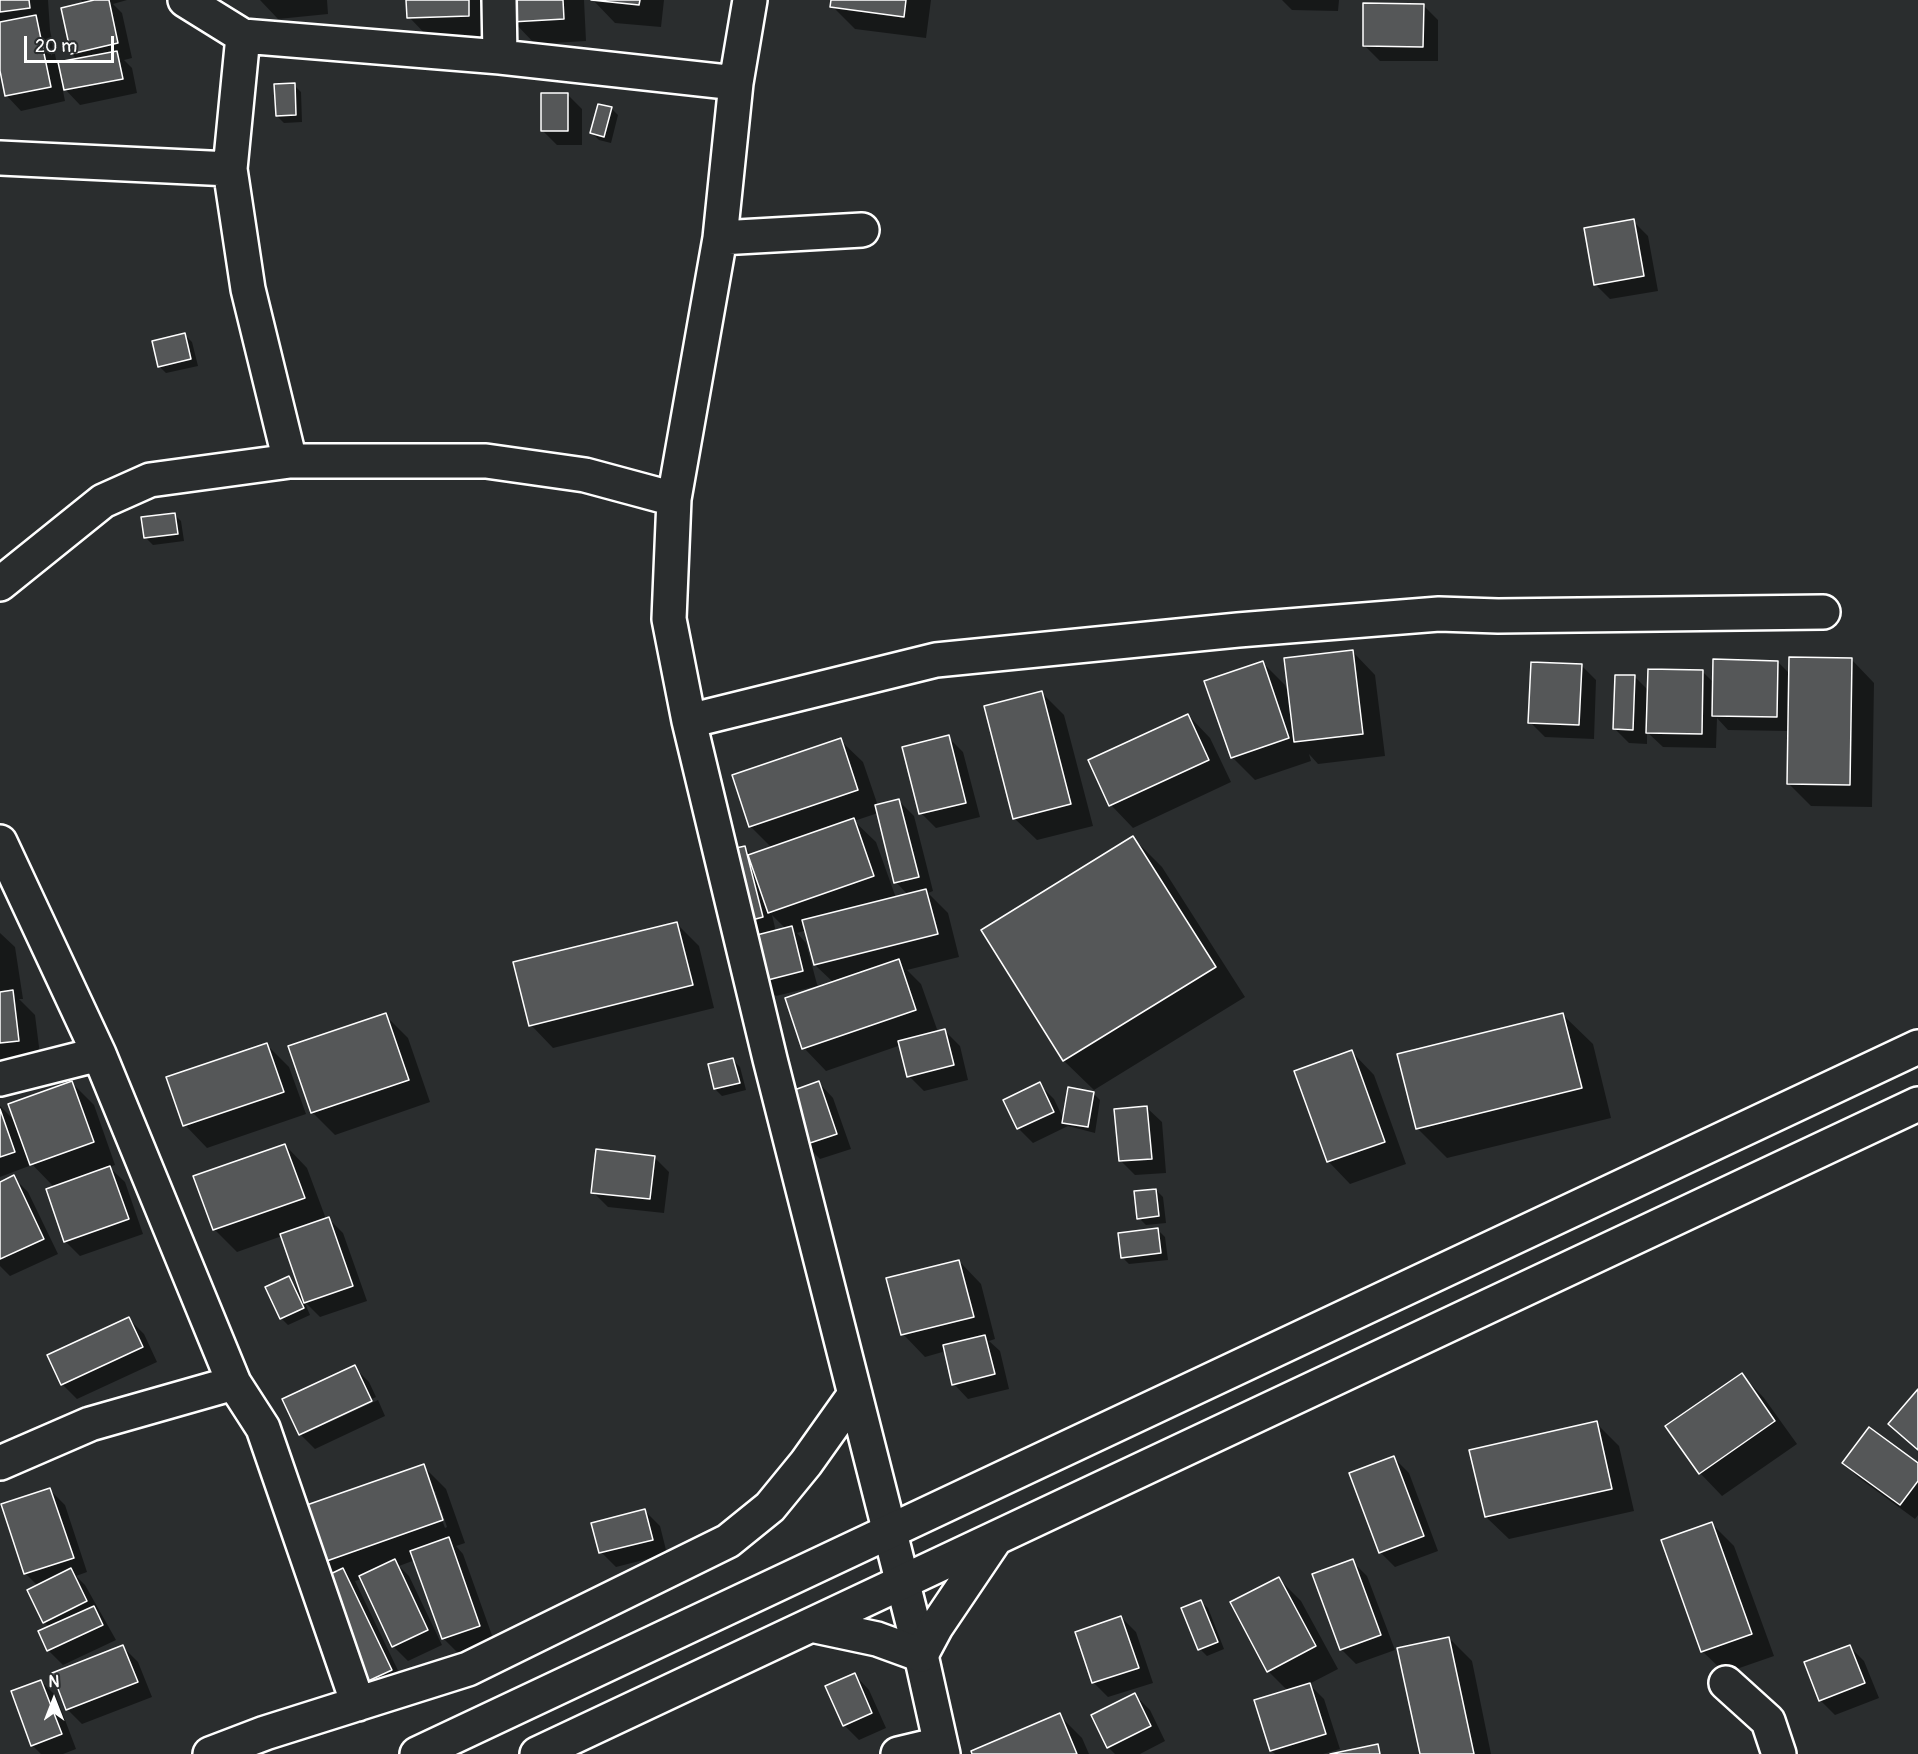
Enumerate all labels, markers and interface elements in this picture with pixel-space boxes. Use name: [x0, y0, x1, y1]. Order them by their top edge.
scale bar: [27, 24, 117, 62]
text: 20 m: [35, 35, 77, 58]
north arrow: [24, 1670, 84, 1730]
text: N: [49, 1672, 59, 1692]

